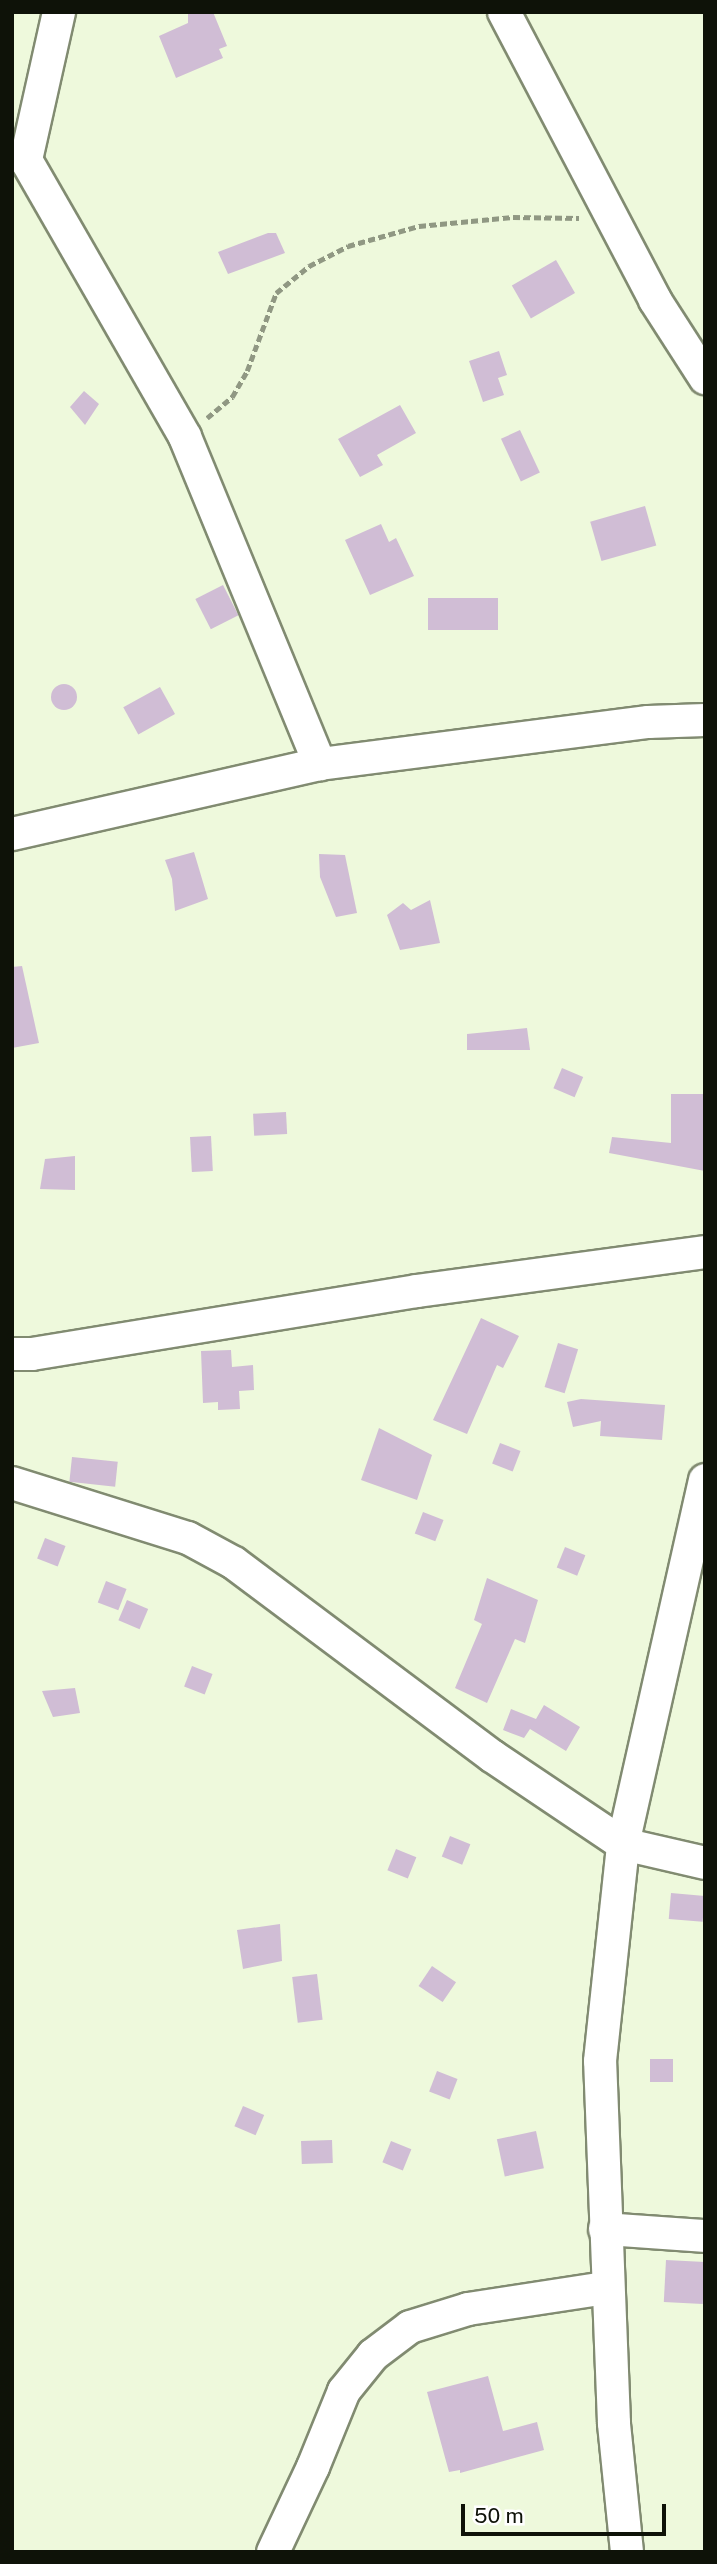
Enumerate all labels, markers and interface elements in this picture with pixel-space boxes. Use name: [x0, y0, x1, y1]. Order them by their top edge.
scale bar: [465, 2490, 670, 2534]
text: 50 m: [474, 2503, 524, 2528]

